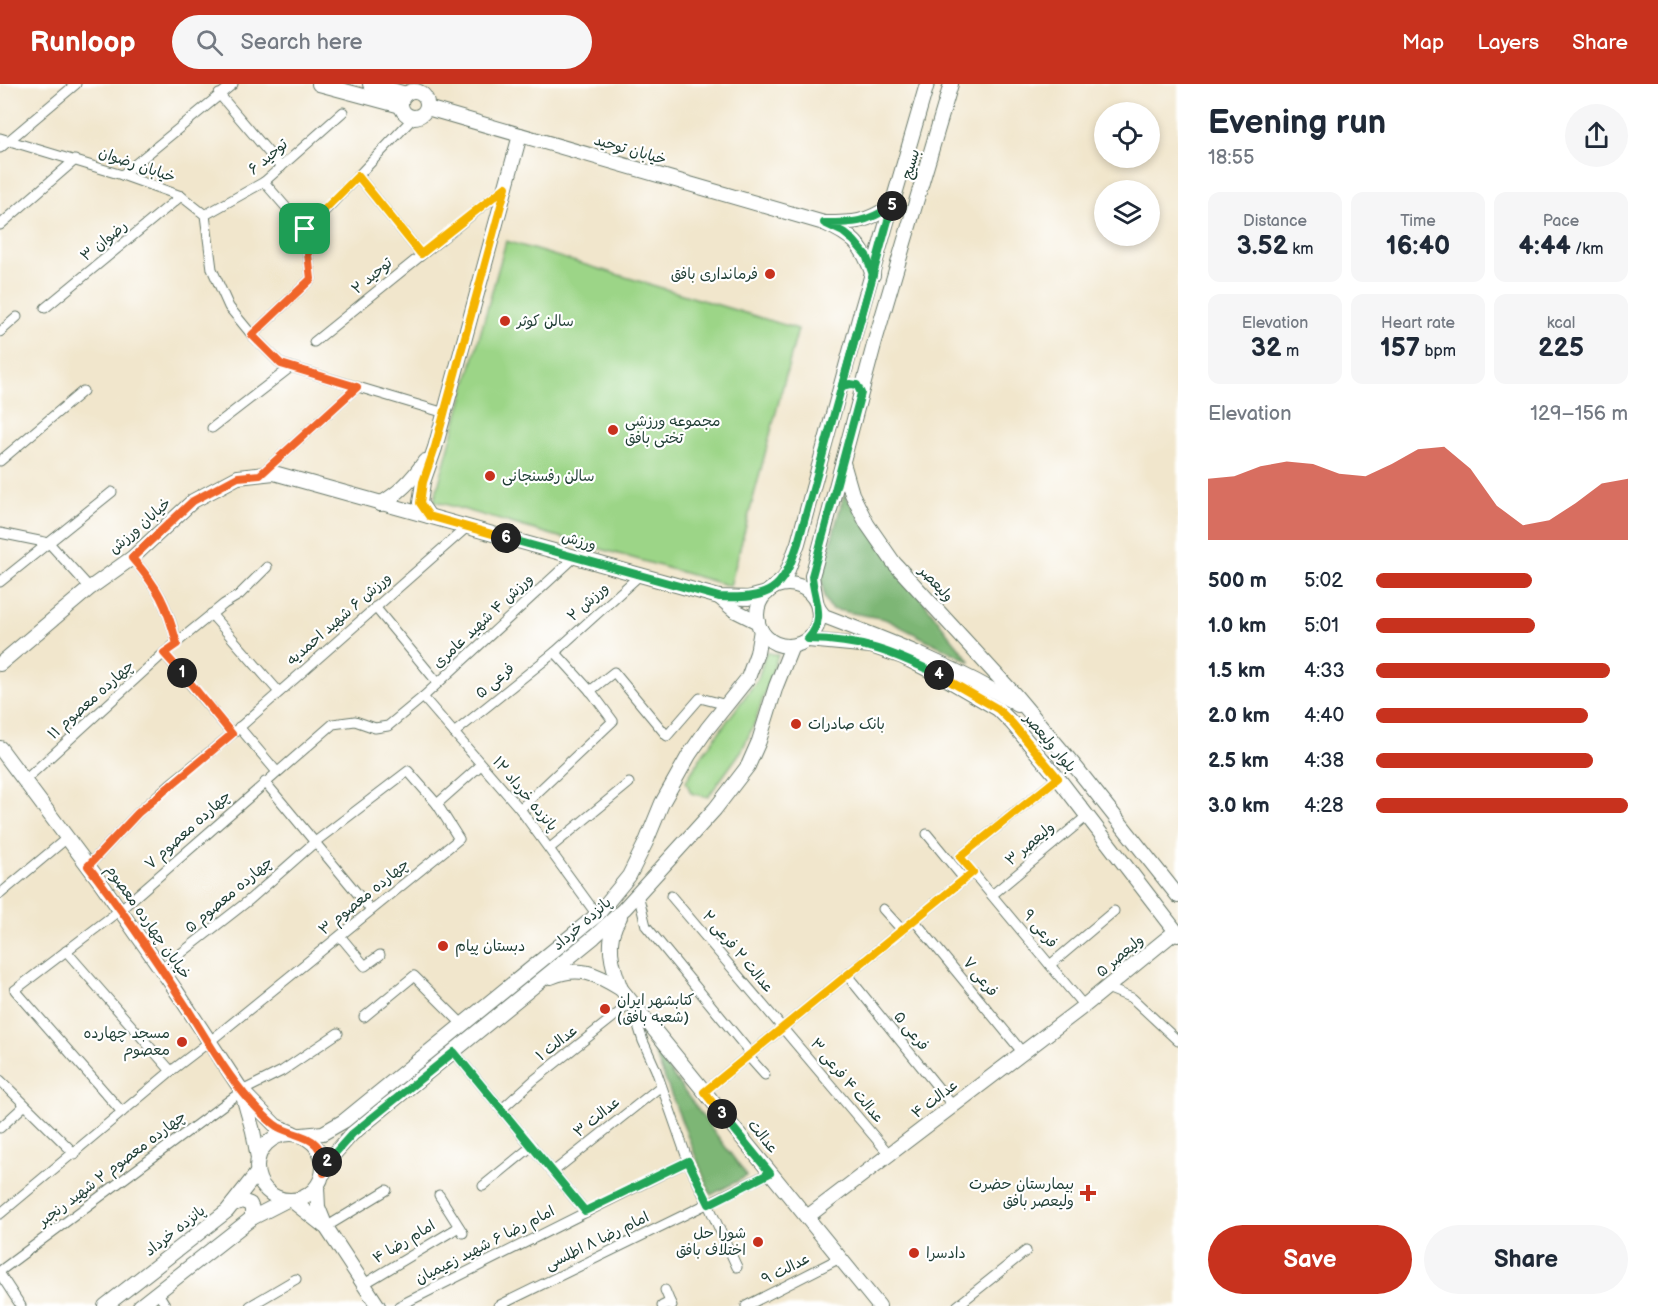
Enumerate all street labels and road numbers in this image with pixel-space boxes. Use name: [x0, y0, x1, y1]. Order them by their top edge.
street label: خیابان توحید: [592, 131, 668, 169]
street label: توحید ۶: [244, 134, 292, 179]
street label: خیابان رضوان: [96, 143, 178, 187]
street label: بسیج: [898, 147, 924, 181]
street label: رضوان ۳: [77, 216, 131, 266]
street label: توحید ۲: [348, 253, 397, 299]
street label: خیابان ورزش: [105, 494, 175, 558]
street label: ورزش: [559, 527, 599, 555]
street label: ولیعصر: [913, 561, 957, 606]
street label: ورزش ۶ شهید احمدیه: [283, 568, 395, 670]
street label: ورزش ۴ شهید عامری: [429, 570, 537, 672]
street label: ورزش ۲: [563, 578, 613, 626]
street label: چهارده معصوم ۱۱: [44, 656, 139, 745]
street label: فرعی ۵: [471, 659, 519, 703]
street label: بلوار ولیعصر: [1018, 708, 1080, 777]
street label: پانزده خرداد ۱۲: [488, 753, 562, 835]
street label: چهارده معصوم ۷: [141, 786, 236, 875]
street label: ولیعصر ۳: [1001, 818, 1059, 870]
street label: چهارده معصوم ۵: [181, 853, 278, 939]
street label: چهارده معصوم ۳: [315, 855, 414, 941]
street label: خیابان چهارده معصوم: [100, 861, 195, 984]
street label: پانزده خرداد: [548, 893, 616, 955]
street label: فرعی ۹: [1018, 906, 1062, 952]
street label: عدالت ۲ فرعی ۲: [698, 907, 778, 997]
street label: ولیعصر ۵: [1092, 930, 1148, 982]
street label: فرعی ۷: [958, 953, 1002, 1001]
street label: فرعی ۵: [889, 1007, 933, 1055]
street label: عدالت ۱: [532, 1021, 582, 1065]
street label: عدالت ۴ فرعی ۳: [806, 1035, 888, 1127]
street label: عدالت ۴: [908, 1075, 962, 1123]
street label: عدالت ۳: [570, 1092, 624, 1142]
street label: چهارده معصوم ۲ شهید رنجبر: [32, 1107, 191, 1234]
street label: عدالت: [743, 1116, 783, 1158]
street label: پانزده خرداد: [141, 1201, 209, 1261]
street label: امام رضا ۶ شهید زعیمیان: [412, 1202, 558, 1289]
street label: امام رضا ۸ اطلسی: [542, 1208, 653, 1275]
street label: امام رضا ۴: [369, 1216, 439, 1269]
street label: عدالت ۹: [758, 1249, 814, 1289]

